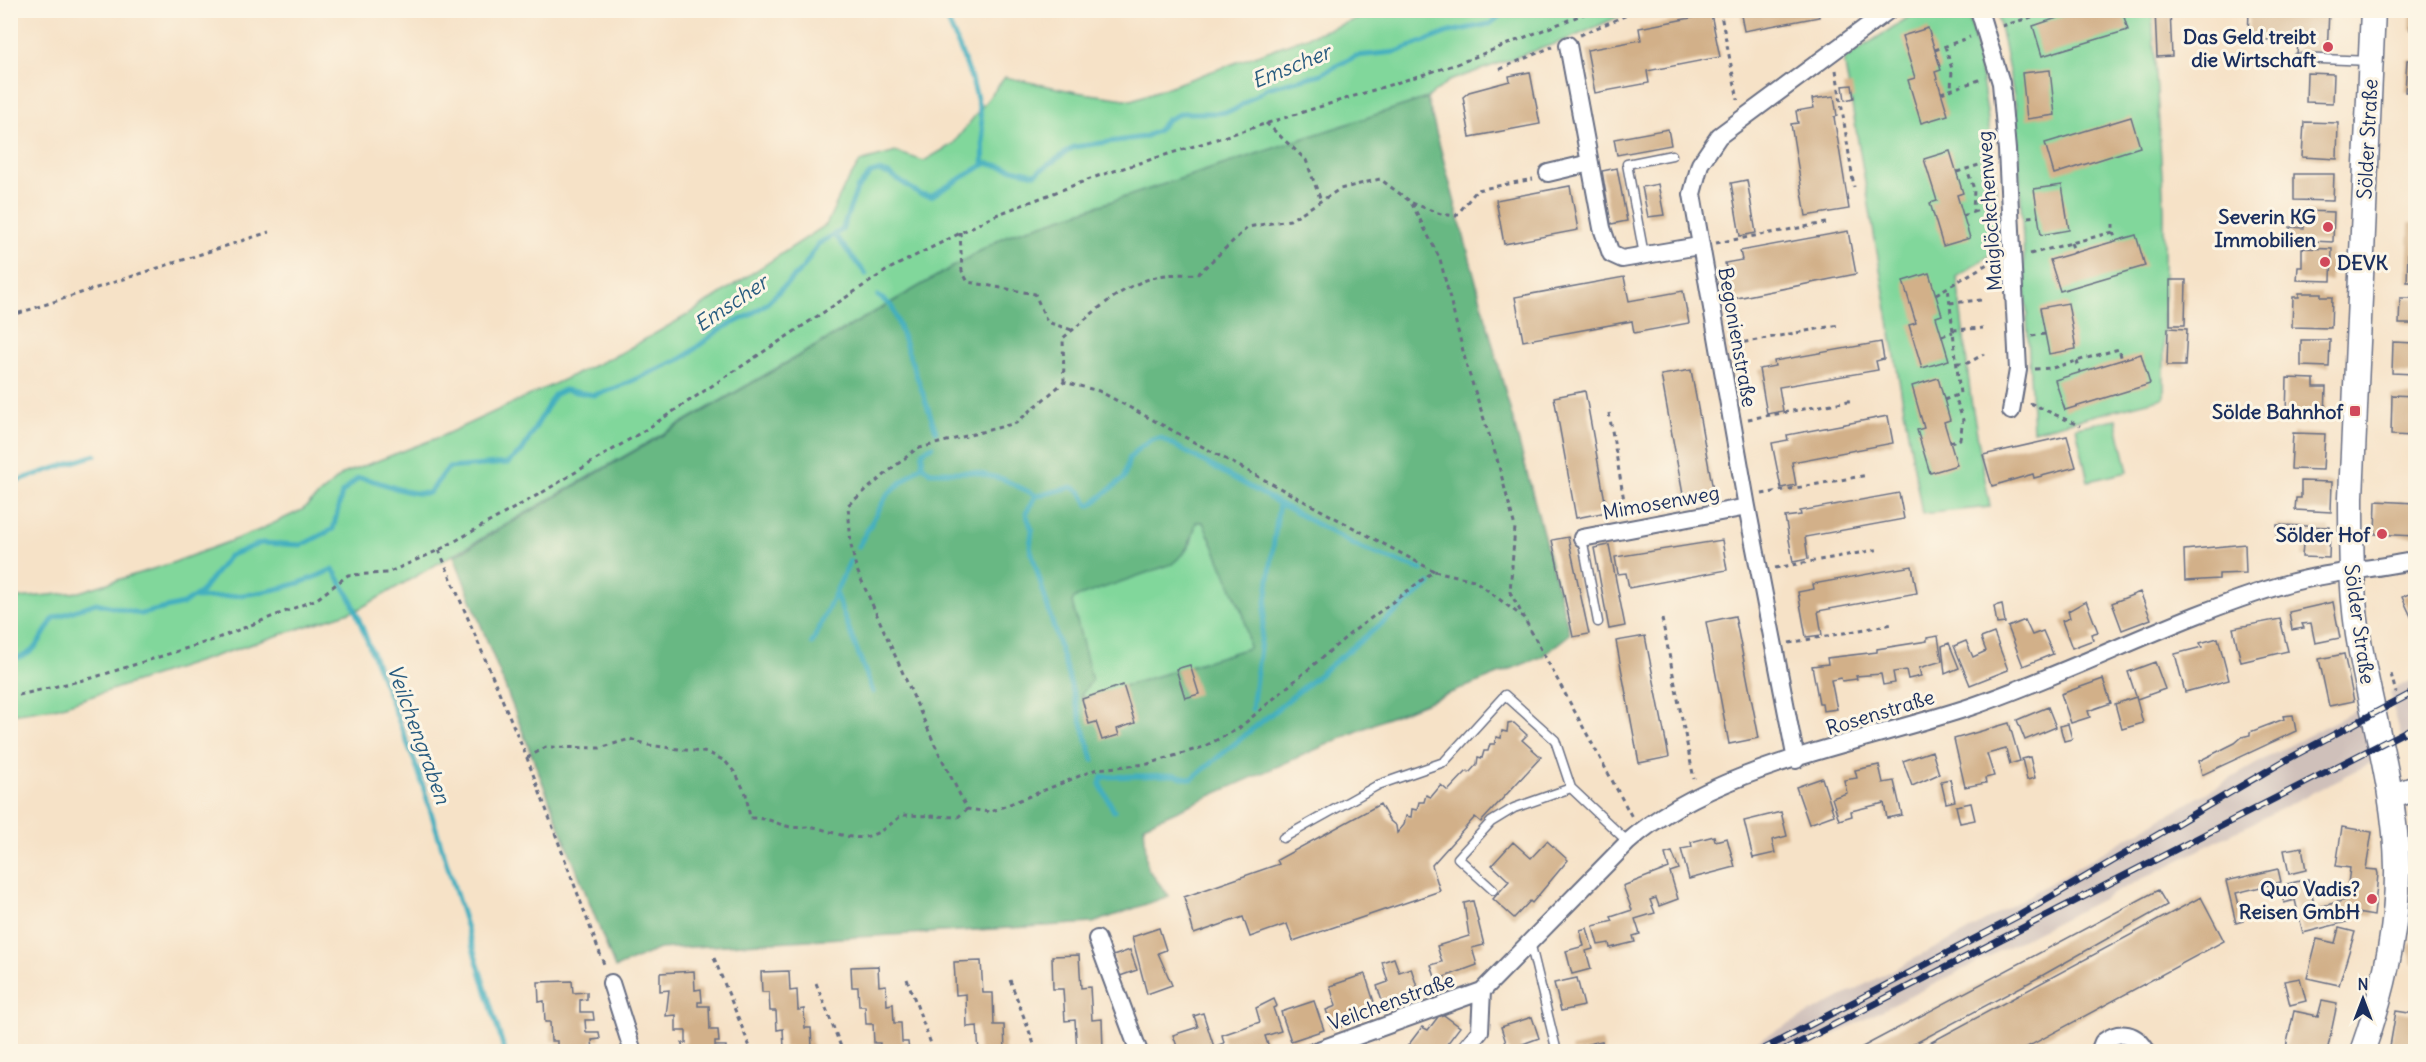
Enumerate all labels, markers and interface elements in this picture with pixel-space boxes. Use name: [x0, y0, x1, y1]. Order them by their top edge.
place label: Das Geld treibt die Wirtschaft: [2183, 24, 2316, 72]
water label: Emscher: [1248, 37, 1337, 94]
marker: Das Geld treibt die Wirtschaft: [2321, 40, 2335, 54]
street label: Sölder Straße: [2351, 78, 2383, 200]
street label: Maiglöckchenweg: [1971, 130, 2007, 292]
place label: Severin KG Immobilien: [2214, 204, 2316, 252]
marker: Severin KG Immobilien: [2321, 220, 2335, 234]
place label: DEVK: [2337, 250, 2388, 275]
marker: DEVK: [2318, 255, 2332, 269]
street label: Begonienstraße: [1713, 265, 1763, 409]
water label: Emscher: [689, 267, 775, 337]
place label: Sölde Bahnhof: [2212, 399, 2344, 424]
marker: Sölde Bahnhof: [2348, 404, 2362, 418]
street label: Mimosenweg: [1601, 479, 1721, 525]
place label: Sölder Hof: [2276, 522, 2371, 547]
marker: Sölder Hof: [2375, 527, 2389, 541]
street label: Sölder Straße: [2339, 562, 2381, 686]
water label: Veilchengraben: [381, 661, 457, 808]
street label: Rosenstraße: [1823, 684, 1937, 740]
place label: Quo Vadis? Reisen GmbH: [2239, 876, 2360, 924]
marker: Quo Vadis? Reisen GmbH: [2365, 892, 2379, 906]
street label: Veilchenstraße: [1325, 967, 1457, 1035]
north arrow: [2333, 969, 2393, 1029]
text: N: [2357, 974, 2369, 994]

